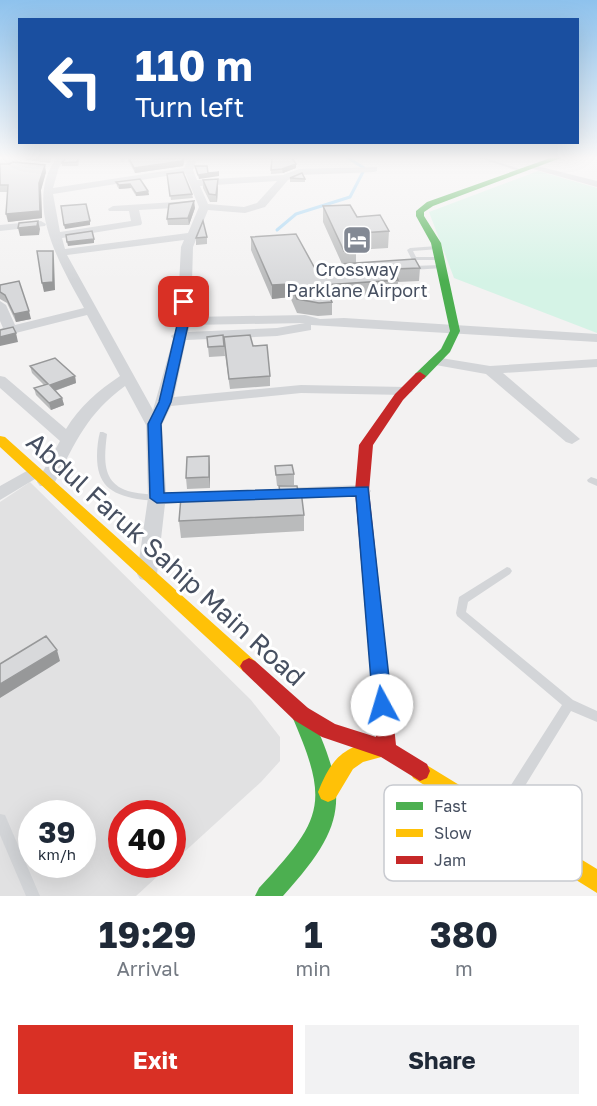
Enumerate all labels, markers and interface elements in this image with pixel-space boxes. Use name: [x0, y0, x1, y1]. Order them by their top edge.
text: 110 m: [135, 40, 253, 90]
icon: left: [36, 42, 114, 120]
text: Turn left: [135, 91, 244, 123]
hotel icon: Crossway Parklane Airport: [341, 224, 373, 256]
place label: Crossway Parklane Airport: [286, 258, 428, 301]
pin: [158, 276, 209, 327]
icon: arrive: [167, 285, 200, 318]
street label: Abdul Faruk Sahip Main Road: [21, 426, 311, 692]
position arrow: [350, 673, 414, 737]
legend: [384, 785, 582, 881]
text: Fast: [434, 796, 467, 816]
speed limit sign: 40: [108, 800, 186, 878]
text: 39: [38, 814, 76, 850]
text: Slow: [434, 823, 472, 843]
text: km/h: [38, 845, 76, 863]
text: Jam: [434, 850, 466, 870]
text: 19:29: [99, 913, 197, 956]
text: 1: [304, 913, 322, 956]
text: 380: [430, 913, 498, 956]
text: Arrival: [116, 956, 179, 980]
text: min: [295, 956, 331, 980]
text: m: [455, 956, 473, 980]
button: Exit: [18, 1025, 293, 1094]
button: Share: [305, 1025, 579, 1094]

